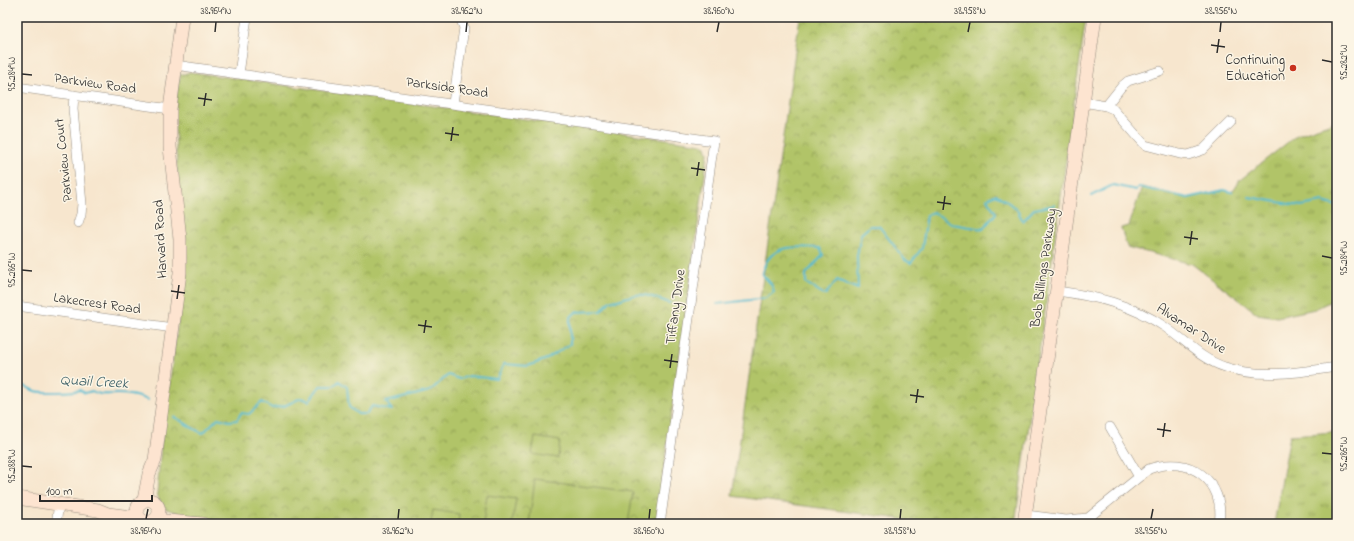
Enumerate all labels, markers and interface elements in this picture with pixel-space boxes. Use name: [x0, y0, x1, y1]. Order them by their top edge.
text: 38.964°N: [201, 4, 232, 19]
text: 38.962°N: [451, 4, 483, 19]
text: 38.960°N: [703, 4, 735, 19]
text: 38.958°N: [954, 4, 986, 19]
text: 38.956°N: [1205, 4, 1237, 19]
text: 95.282°W: [1337, 44, 1352, 79]
place label: Continuing Education: [1225, 50, 1285, 87]
text: 95.284°W: [5, 57, 20, 91]
marker: Continuing Education: [1288, 63, 1298, 73]
street label: Parkview Road: [53, 68, 137, 100]
street label: Parkside Road: [404, 72, 490, 104]
street label: Parkview Court: [49, 117, 79, 203]
street label: Harvard Road: [148, 199, 174, 279]
street label: Bob Billings Parkway: [1025, 207, 1064, 330]
text: 95.284°W: [1337, 241, 1352, 275]
text: 95.286°W: [5, 253, 20, 287]
street label: Tiffany Drive: [660, 267, 693, 346]
street label: Lakecrest Road: [52, 287, 142, 321]
street label: Alvamar Drive: [1152, 299, 1231, 360]
water label: Quail Creek: [59, 369, 130, 395]
text: 95.286°W: [1337, 437, 1352, 471]
text: 95.288°W: [5, 449, 20, 483]
scale bar: [40, 477, 152, 503]
text: 100 m: [46, 483, 73, 501]
text: 38.964°N: [131, 524, 162, 539]
text: 38.962°N: [382, 524, 414, 539]
text: 38.960°N: [633, 524, 665, 539]
text: 38.958°N: [884, 524, 916, 539]
text: 38.956°N: [1135, 524, 1167, 539]

